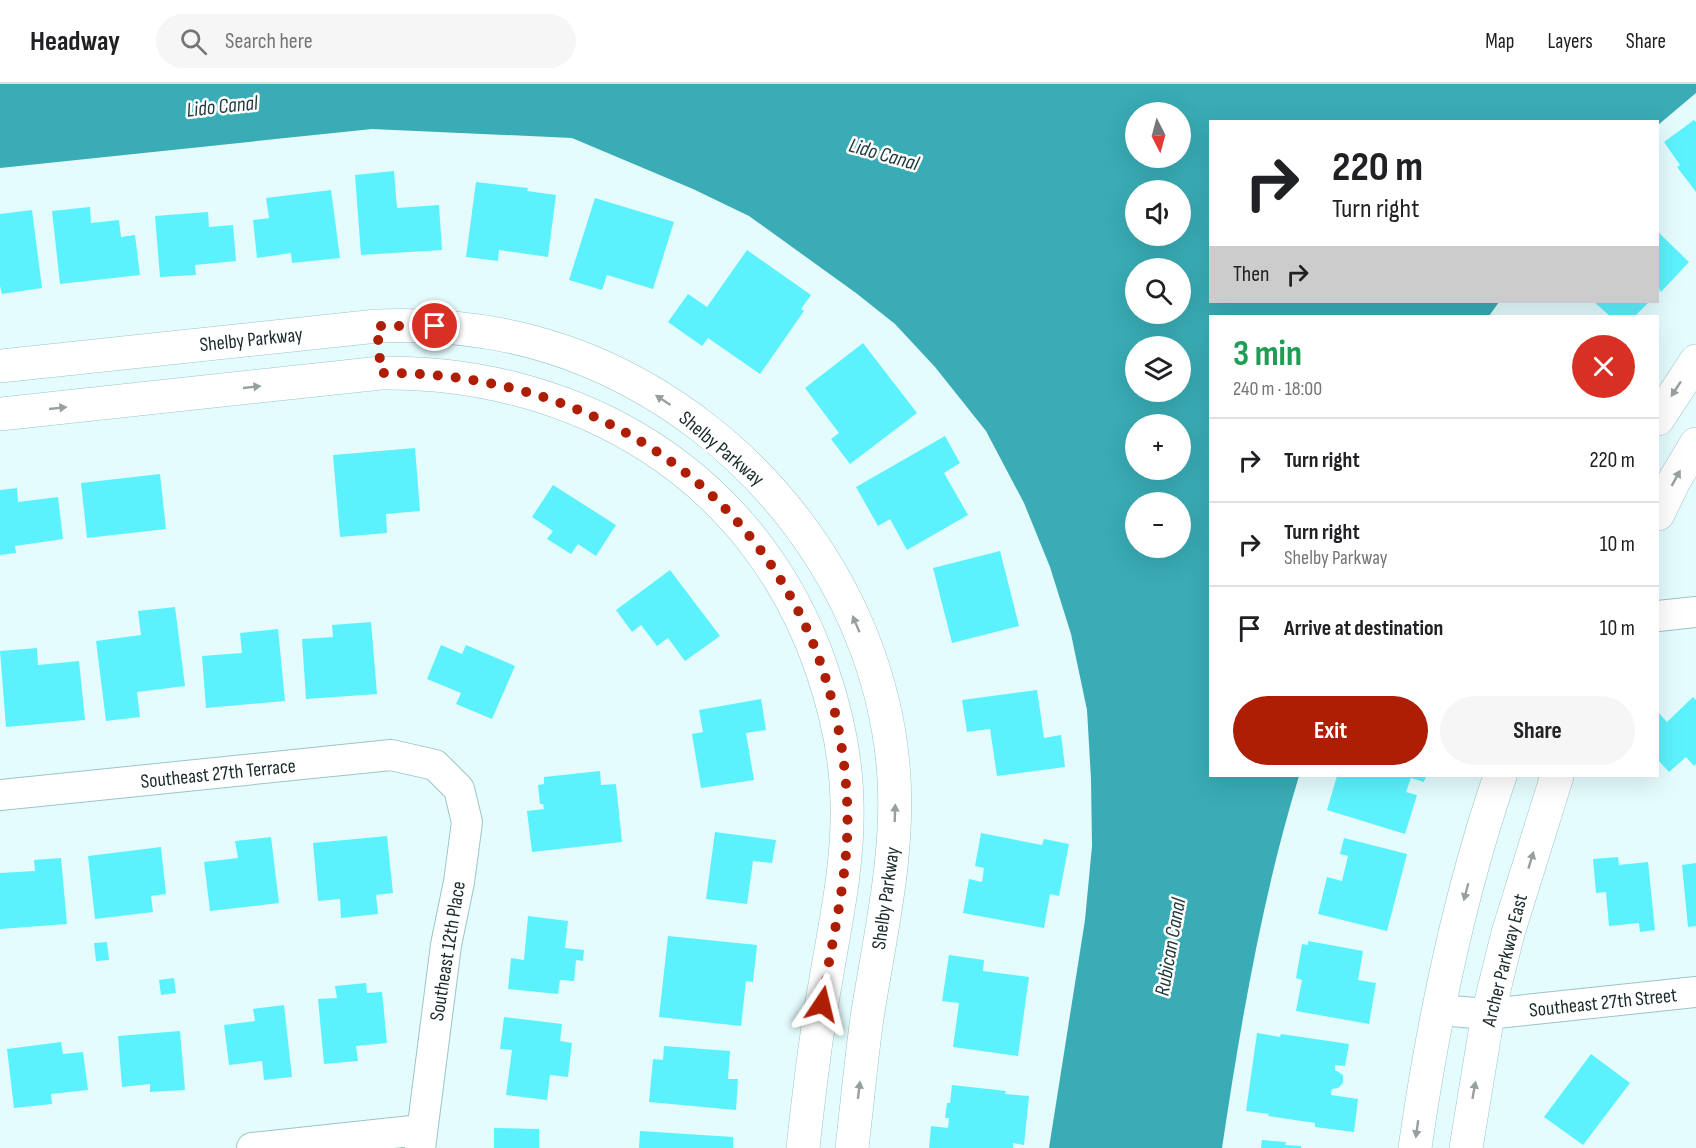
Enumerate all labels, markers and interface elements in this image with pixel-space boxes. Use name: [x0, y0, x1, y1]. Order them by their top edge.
search box: [156, 14, 576, 68]
text: Headway: [30, 25, 120, 58]
icon: search: [177, 25, 210, 58]
text: Search here: [225, 28, 312, 55]
text: Map: [1485, 29, 1514, 54]
text: Layers: [1547, 29, 1593, 54]
text: Share: [1626, 29, 1666, 54]
water label: Lido Canal: [185, 90, 260, 123]
north arrow: [1125, 102, 1191, 168]
map controls: [1125, 102, 1191, 558]
water label: Lido Canal: [846, 133, 923, 177]
text: 220 m: [1332, 142, 1423, 193]
icon: right: [1233, 144, 1311, 222]
button: sound: [1125, 180, 1191, 246]
text: Turn right: [1332, 193, 1419, 225]
button: search: [1125, 258, 1191, 324]
icon: right: [1281, 258, 1314, 291]
text: Then: [1233, 261, 1269, 288]
pin: [409, 300, 460, 351]
icon: arrive: [418, 309, 451, 342]
street label: Shelby Parkway: [198, 323, 304, 357]
text: 3 min: [1233, 333, 1302, 376]
button: close: [1572, 335, 1635, 398]
button: layers: [1125, 336, 1191, 402]
text: 240 m · 18:00: [1233, 377, 1322, 401]
one-way arrow: [1670, 381, 1681, 398]
one-way arrow: [243, 382, 262, 392]
one-way arrow: [655, 395, 671, 406]
one-way arrow: [49, 403, 68, 412]
street label: Shelby Parkway: [674, 406, 769, 491]
button: +: [1125, 414, 1191, 480]
icon: right: [1233, 444, 1266, 477]
text: Turn right: [1284, 447, 1360, 474]
text: 220 m: [1589, 447, 1635, 474]
one-way arrow: [1671, 469, 1681, 486]
button: −: [1125, 492, 1191, 558]
text: Turn right: [1284, 519, 1360, 546]
icon: right: [1233, 528, 1266, 561]
text: 10 m: [1600, 531, 1635, 558]
text: Shelby Parkway: [1284, 546, 1387, 570]
icon: arrive: [1233, 612, 1266, 645]
one-way arrow: [852, 615, 861, 632]
text: Arrive at destination: [1284, 615, 1443, 642]
text: 10 m: [1600, 615, 1635, 642]
button: Exit: [1233, 696, 1428, 765]
button: Share: [1440, 696, 1635, 765]
street label: Southeast 27th Terrace: [139, 754, 297, 794]
one-way arrow: [890, 804, 899, 823]
street label: Shelby Parkway: [867, 845, 905, 951]
one-way arrow: [1527, 851, 1536, 869]
street label: Southeast 12th Place: [425, 880, 471, 1023]
one-way arrow: [1461, 883, 1470, 901]
street label: Archer Parkway East: [1477, 892, 1533, 1030]
water label: Rubican Canal: [1150, 895, 1192, 998]
position arrow: [790, 972, 854, 1036]
street label: Southeast 27th Street: [1528, 983, 1678, 1023]
one-way arrow: [854, 1080, 863, 1099]
one-way arrow: [1470, 1081, 1479, 1100]
one-way arrow: [1413, 1120, 1422, 1139]

